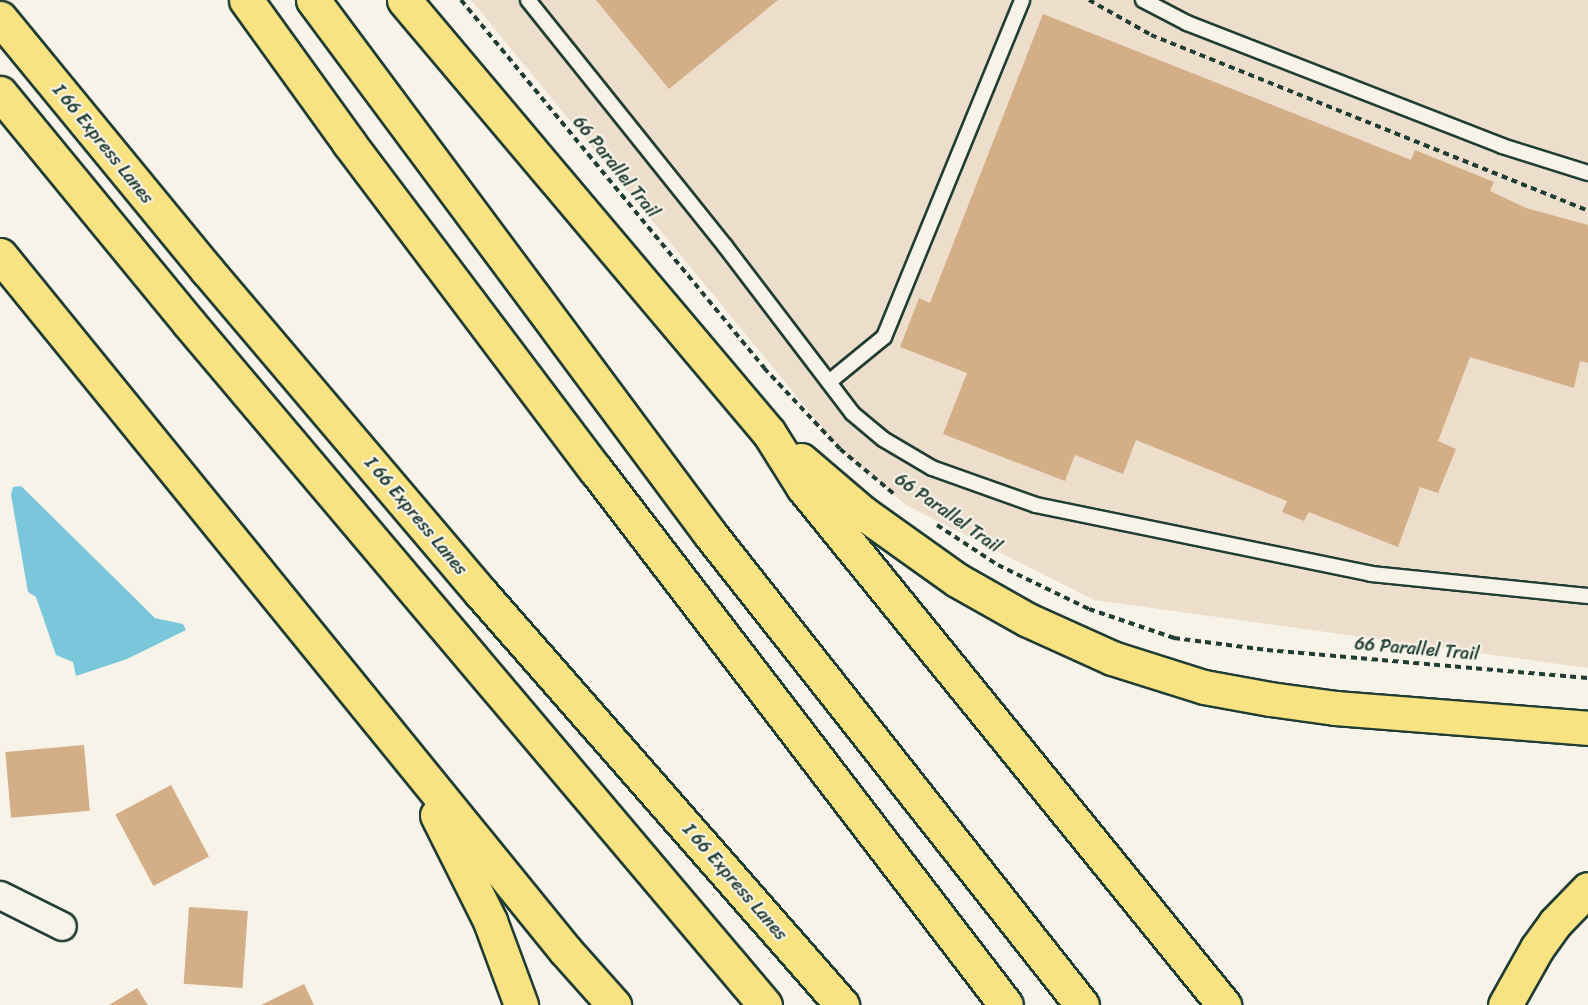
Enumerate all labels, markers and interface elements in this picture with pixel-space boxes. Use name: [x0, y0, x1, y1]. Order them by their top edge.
street label: I 66 Express Lanes: [48, 80, 158, 208]
street label: 66 Parallel Trail: [568, 112, 664, 222]
street label: I 66 Express Lanes: [360, 452, 472, 580]
street label: 66 Parallel Trail: [891, 468, 1005, 558]
street label: 66 Parallel Trail: [1354, 633, 1480, 665]
street label: I 66 Express Lanes: [678, 819, 792, 945]

